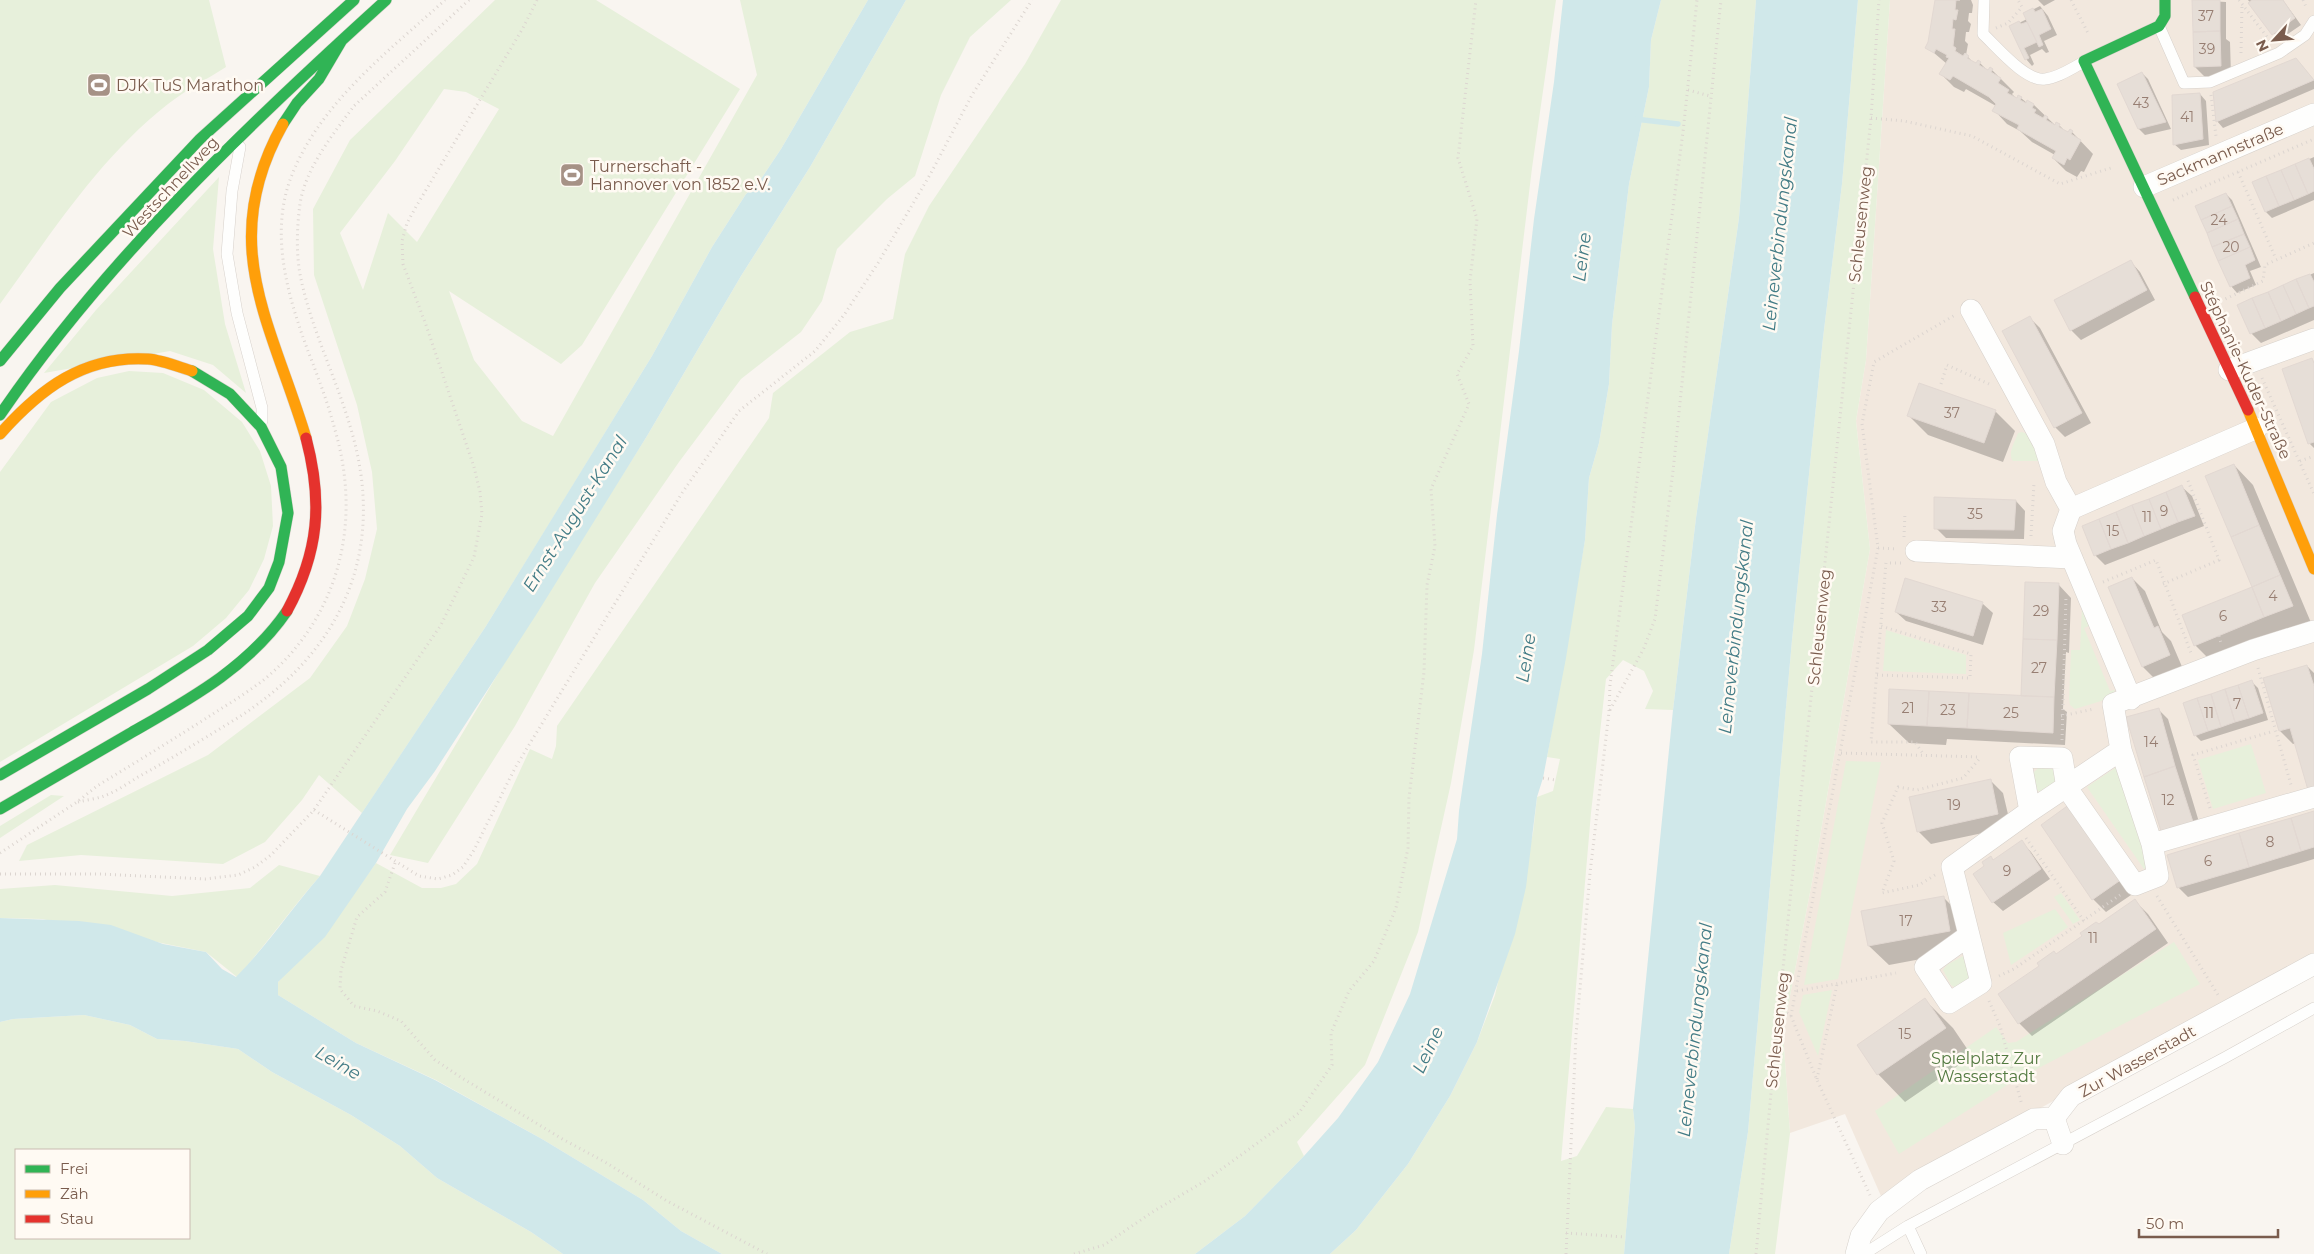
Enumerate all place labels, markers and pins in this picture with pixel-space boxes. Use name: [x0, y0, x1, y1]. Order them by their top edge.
sports icon: DJK TuS Marathon: [86, 72, 112, 98]
place label: DJK TuS Marathon: [116, 76, 264, 95]
place label: Turnerschaft - Hannover von 1852 e.V.: [590, 157, 771, 194]
sports icon: Turnerschaft - Hannover von 1852 e.V.: [559, 162, 585, 188]

